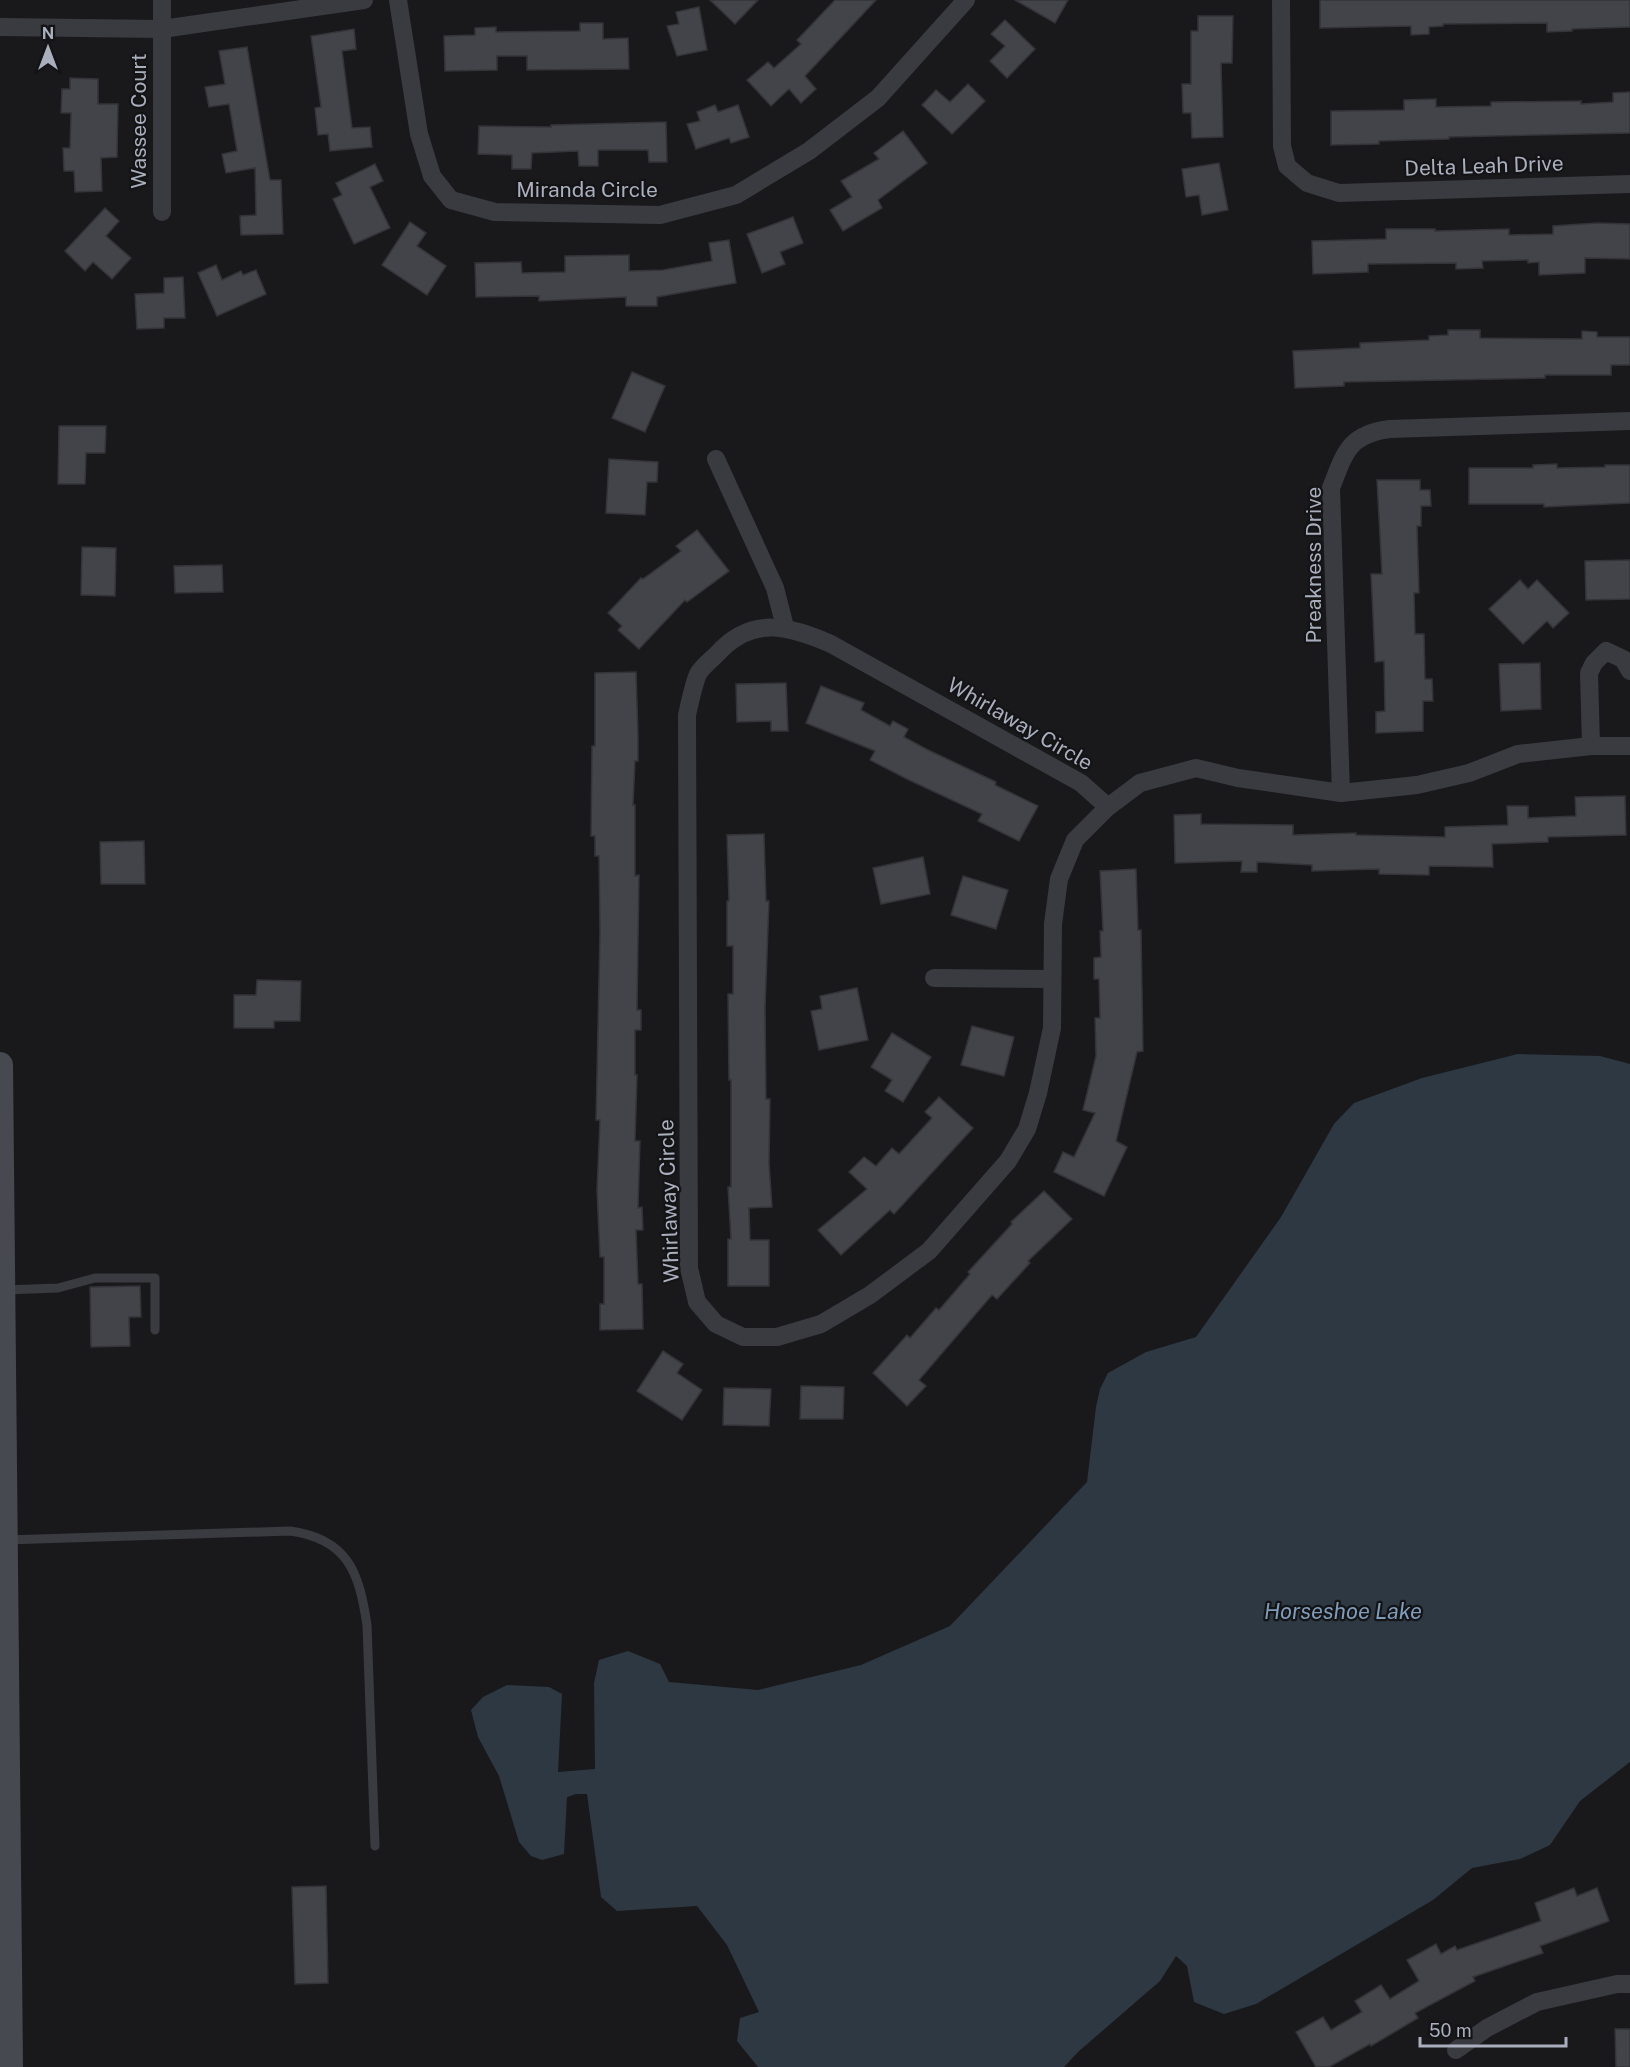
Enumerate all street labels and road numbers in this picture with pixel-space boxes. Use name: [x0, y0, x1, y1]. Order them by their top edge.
street label: Wassee Court: [126, 53, 151, 189]
street label: Delta Leah Drive: [1404, 150, 1564, 181]
street label: Miranda Circle: [516, 177, 658, 202]
street label: Preakness Drive: [1301, 486, 1326, 644]
street label: Whirlaway Circle: [943, 672, 1097, 775]
street label: Whirlaway Circle: [653, 1119, 684, 1283]

